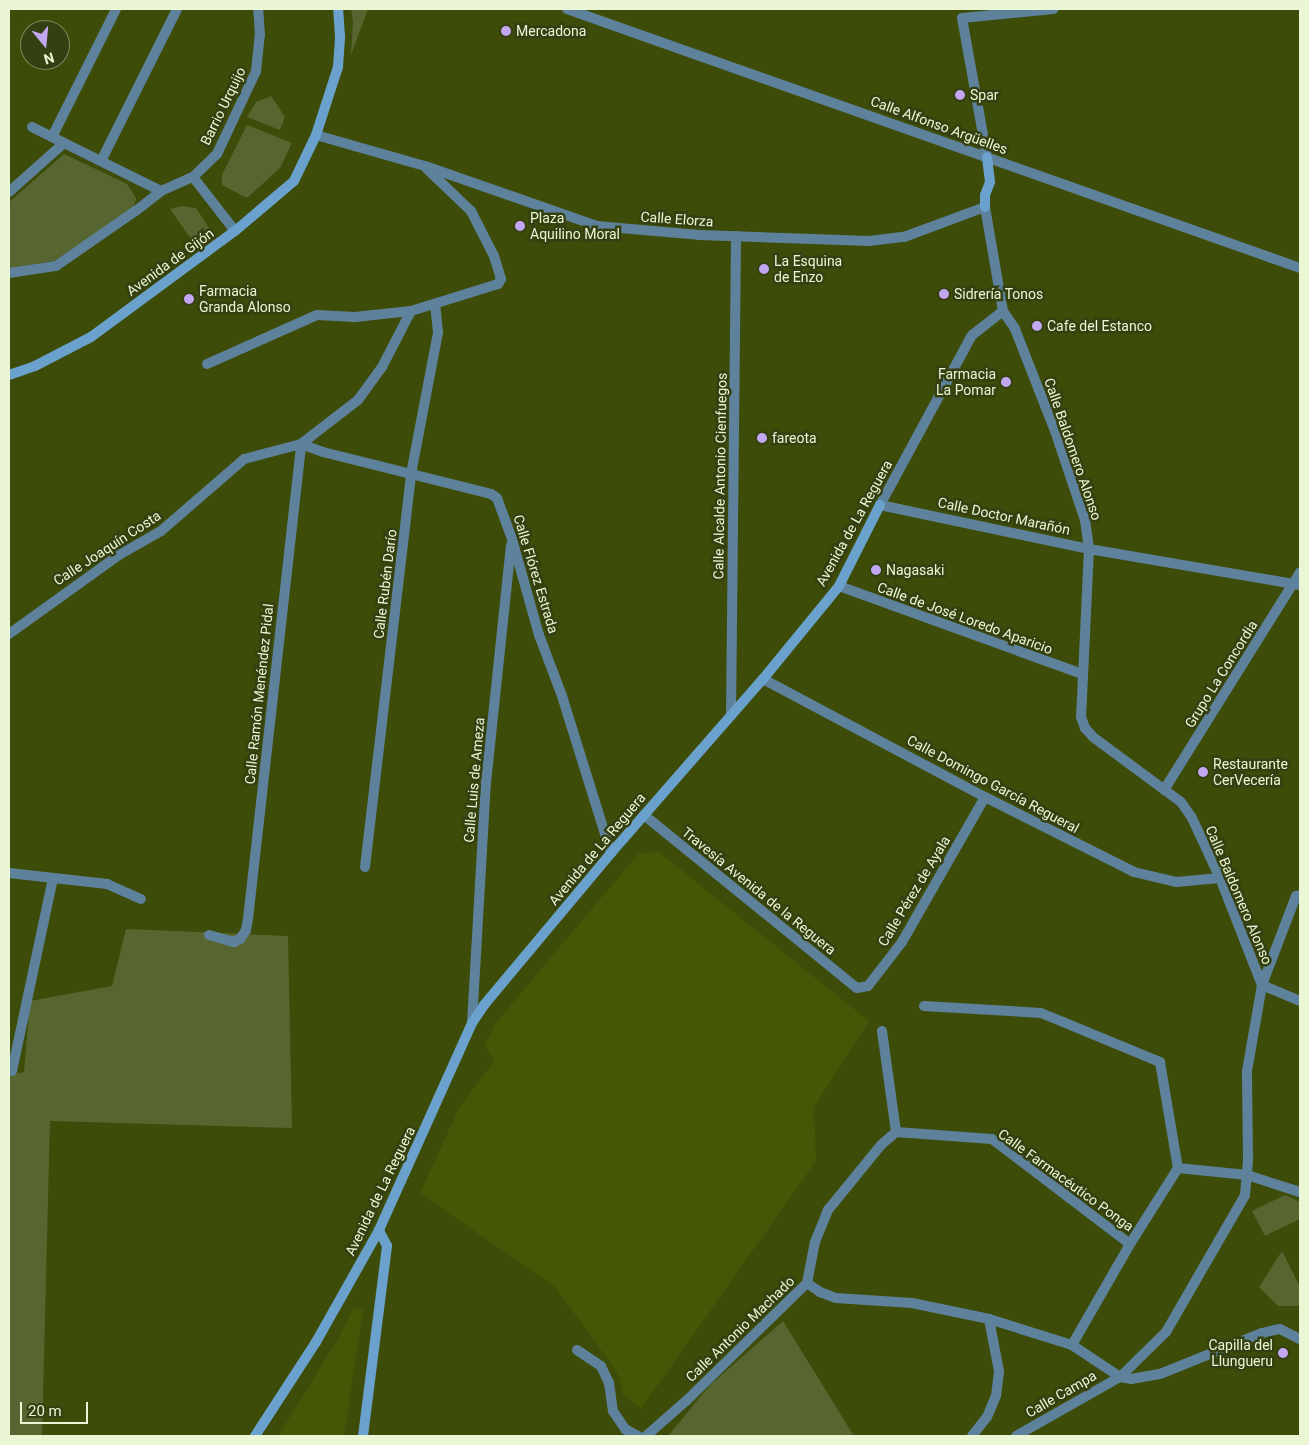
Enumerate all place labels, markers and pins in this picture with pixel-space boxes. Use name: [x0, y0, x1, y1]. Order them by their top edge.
place label: Mercadona: [516, 23, 586, 39]
marker: Mercadona: [500, 25, 512, 37]
place label: Spar: [970, 87, 999, 103]
marker: Spar: [954, 89, 966, 101]
place label: Plaza Aquilino Moral: [530, 210, 620, 242]
marker: Plaza Aquilino Moral: [514, 220, 526, 232]
place label: La Esquina de Enzo: [774, 253, 842, 286]
marker: La Esquina de Enzo: [758, 263, 770, 275]
place label: Farmacia Granda Alonso: [199, 283, 291, 316]
place label: Sidrería Tonos: [954, 286, 1044, 302]
marker: Sidrería Tonos: [938, 288, 950, 300]
marker: Farmacia Granda Alonso: [183, 293, 195, 305]
place label: Cafe del Estanco: [1047, 318, 1152, 334]
marker: Cafe del Estanco: [1031, 320, 1043, 332]
place label: Farmacia La Pomar: [936, 366, 996, 398]
marker: Farmacia La Pomar: [1000, 376, 1012, 388]
place label: fareota: [772, 430, 817, 446]
marker: fareota: [756, 432, 768, 444]
place label: Nagasaki: [886, 562, 944, 578]
marker: Nagasaki: [870, 564, 882, 576]
place label: Restaurante CerVecería: [1213, 756, 1288, 789]
marker: Restaurante CerVecería: [1197, 766, 1209, 778]
place label: Capilla del Llungueru: [1208, 1337, 1273, 1370]
marker: Capilla del Llungueru: [1277, 1347, 1289, 1359]

